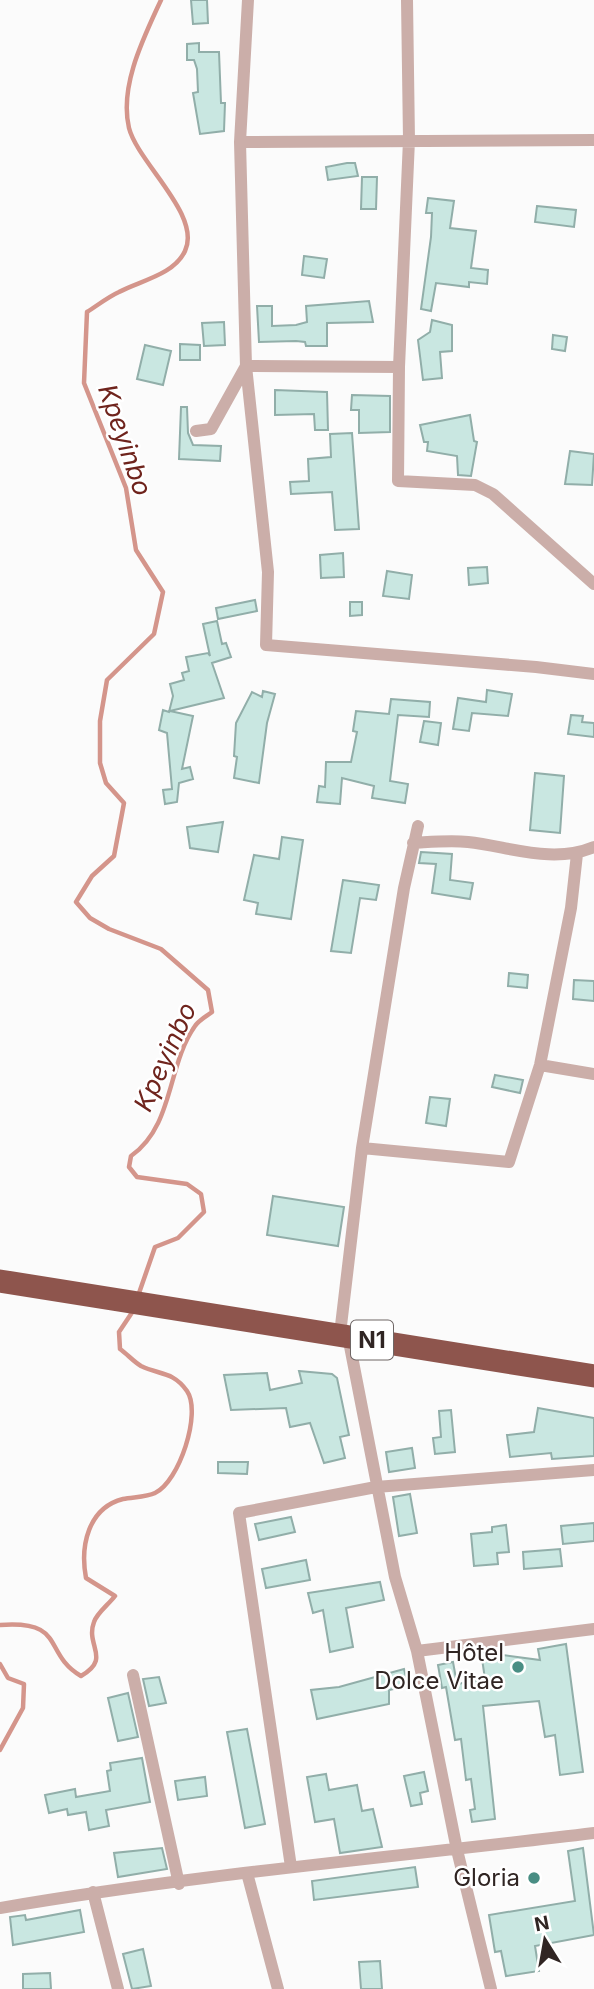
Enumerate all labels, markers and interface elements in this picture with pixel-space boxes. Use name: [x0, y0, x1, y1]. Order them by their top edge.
water label: Kpeyinbo: [92, 380, 159, 500]
water label: Kpeyinbo: [127, 998, 202, 1116]
road number: N1: [351, 1320, 393, 1359]
place label: Hôtel Dolce Vitae: [374, 1638, 504, 1695]
marker: Hôtel Dolce Vitae: [510, 1659, 526, 1675]
place label: Gloria: [453, 1863, 520, 1892]
marker: Gloria: [526, 1870, 542, 1886]
north arrow: [510, 1905, 580, 1975]
text: N: [533, 1911, 551, 1936]

